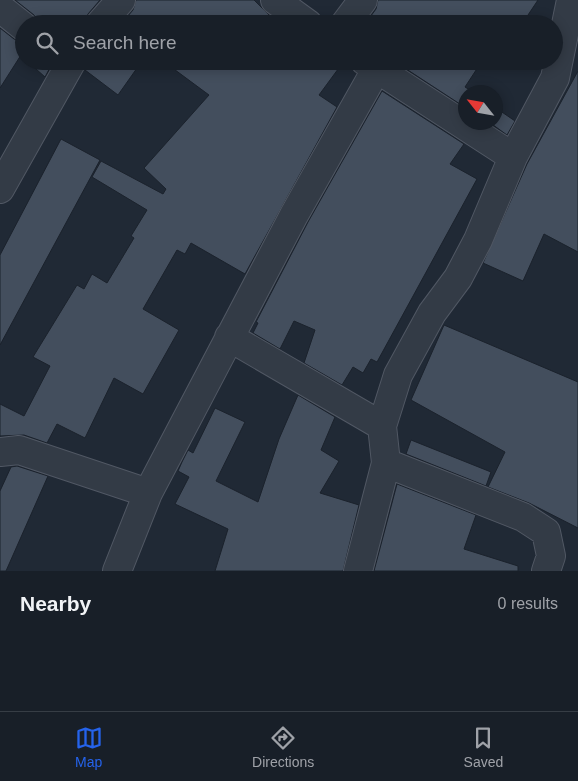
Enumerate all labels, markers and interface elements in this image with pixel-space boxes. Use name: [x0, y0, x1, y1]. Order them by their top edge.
search box: [15, 15, 563, 70]
icon: search: [33, 29, 61, 57]
text: Search here: [73, 32, 177, 53]
north arrow: [458, 85, 503, 130]
text: Nearby: [20, 592, 91, 615]
text: 0 results: [498, 595, 558, 612]
tab: Map: [75, 724, 103, 770]
tab: Directions: [252, 724, 314, 770]
tab: Saved: [464, 724, 503, 770]

